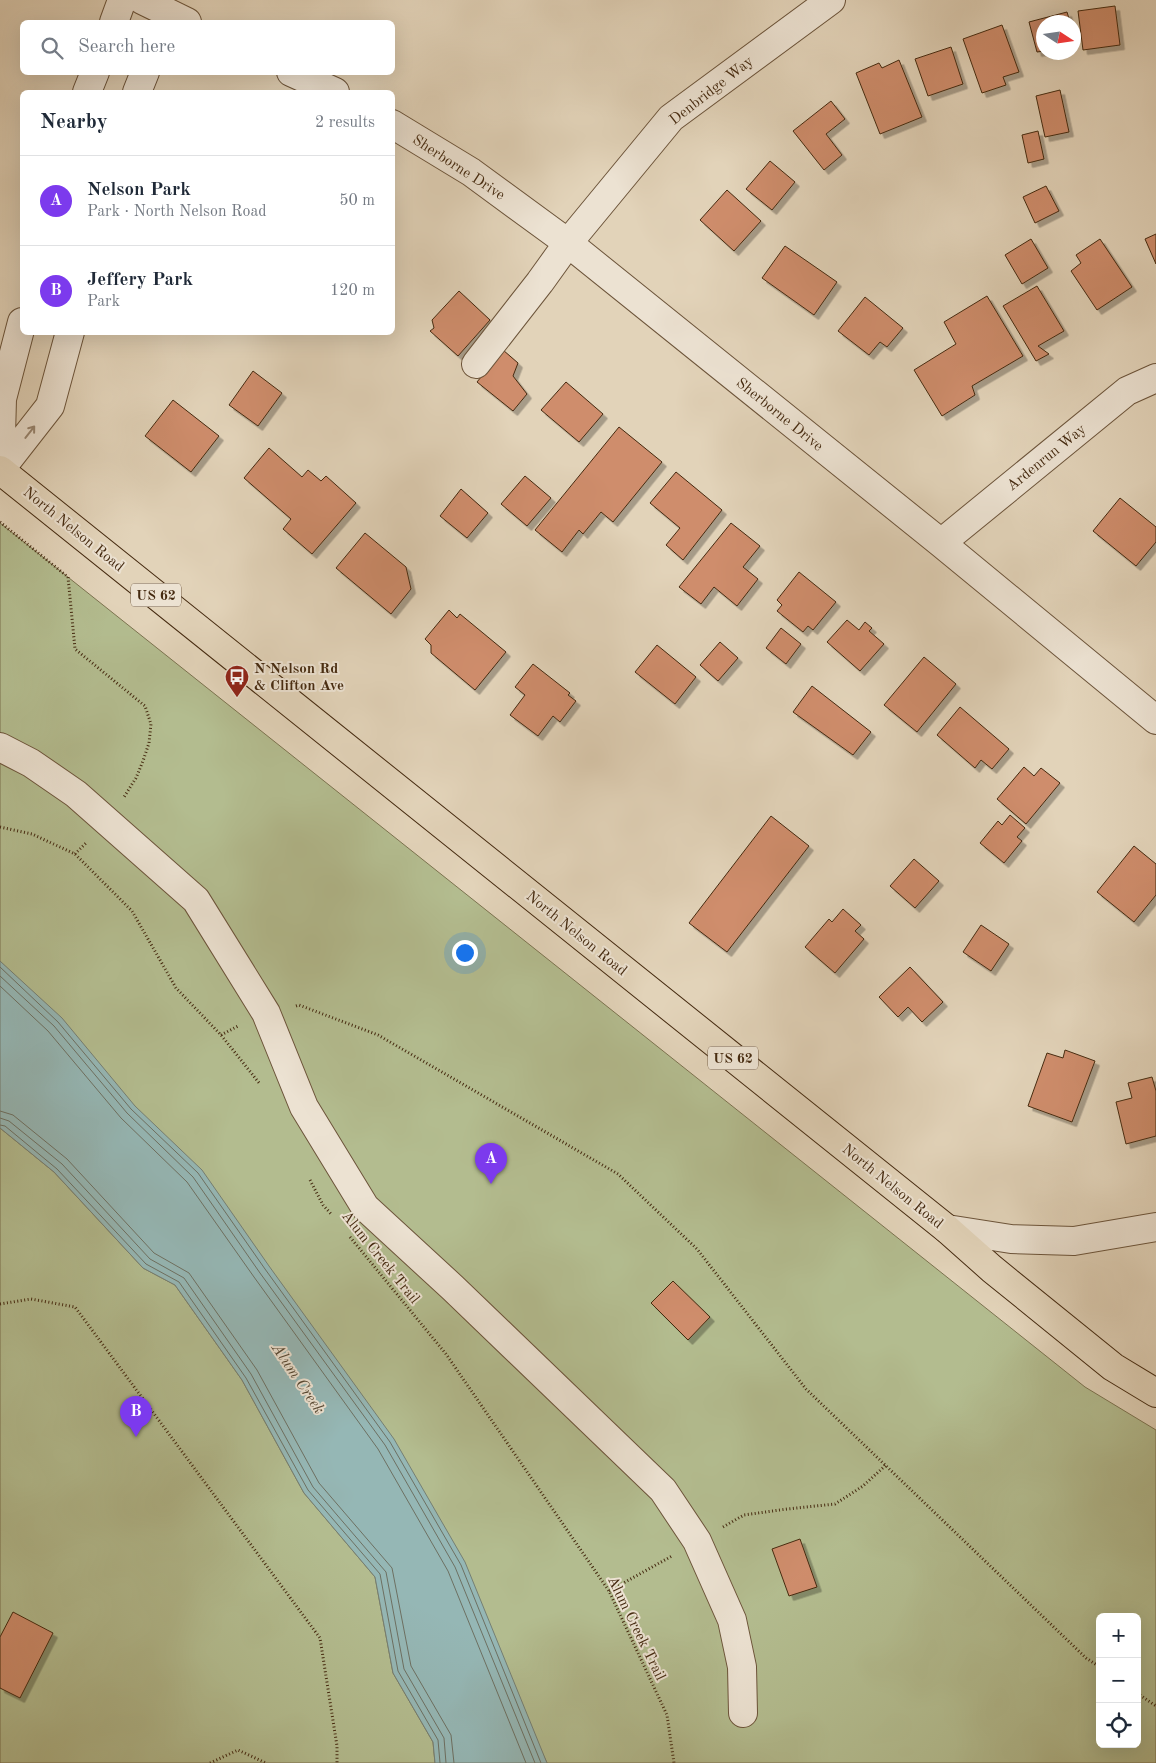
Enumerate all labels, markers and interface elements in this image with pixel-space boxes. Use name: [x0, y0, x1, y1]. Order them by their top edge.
north arrow: [1036, 15, 1081, 60]
search box: [20, 20, 395, 75]
icon: search: [38, 34, 66, 62]
text: Search here: [78, 38, 175, 57]
street label: Denbridge Way: [667, 54, 757, 128]
text: Nearby: [40, 112, 108, 133]
text: 2 results: [315, 115, 375, 131]
street label: Sherborne Drive: [409, 133, 507, 204]
text: Nelson Park: [87, 181, 191, 200]
text: A: [50, 193, 62, 209]
text: 50 m: [339, 193, 375, 209]
text: Park · North Nelson Road: [87, 204, 267, 220]
text: Jeffery Park: [87, 271, 193, 290]
text: B: [50, 283, 62, 299]
text: 120 m: [330, 283, 375, 299]
text: Park: [87, 294, 120, 310]
street label: Sherborne Drive: [733, 376, 825, 455]
street label: Ardenrun Way: [1005, 422, 1089, 494]
one-way arrow: [25, 426, 36, 439]
street label: North Nelson Road: [20, 485, 126, 575]
road number: US 62: [131, 584, 181, 606]
place label: N Nelson Rd & Clifton Ave: [254, 662, 344, 694]
bus stop icon: N Nelson Rd & Clifton Ave: [224, 664, 250, 698]
street label: North Nelson Road: [523, 889, 629, 979]
your location: [452, 940, 478, 966]
road number: US 62: [708, 1046, 758, 1070]
street label: North Nelson Road: [839, 1142, 945, 1232]
pin: A: [475, 1143, 507, 1184]
street label: Alum Creek Trail: [338, 1209, 422, 1307]
water label: Alum Creek: [267, 1340, 327, 1417]
pin: B: [120, 1396, 152, 1437]
street label: Alum Creek Trail: [604, 1574, 667, 1683]
map controls: [1096, 1613, 1141, 1748]
button: +: [1096, 1613, 1141, 1658]
button: −: [1096, 1658, 1141, 1703]
button: locate: [1096, 1703, 1141, 1748]

